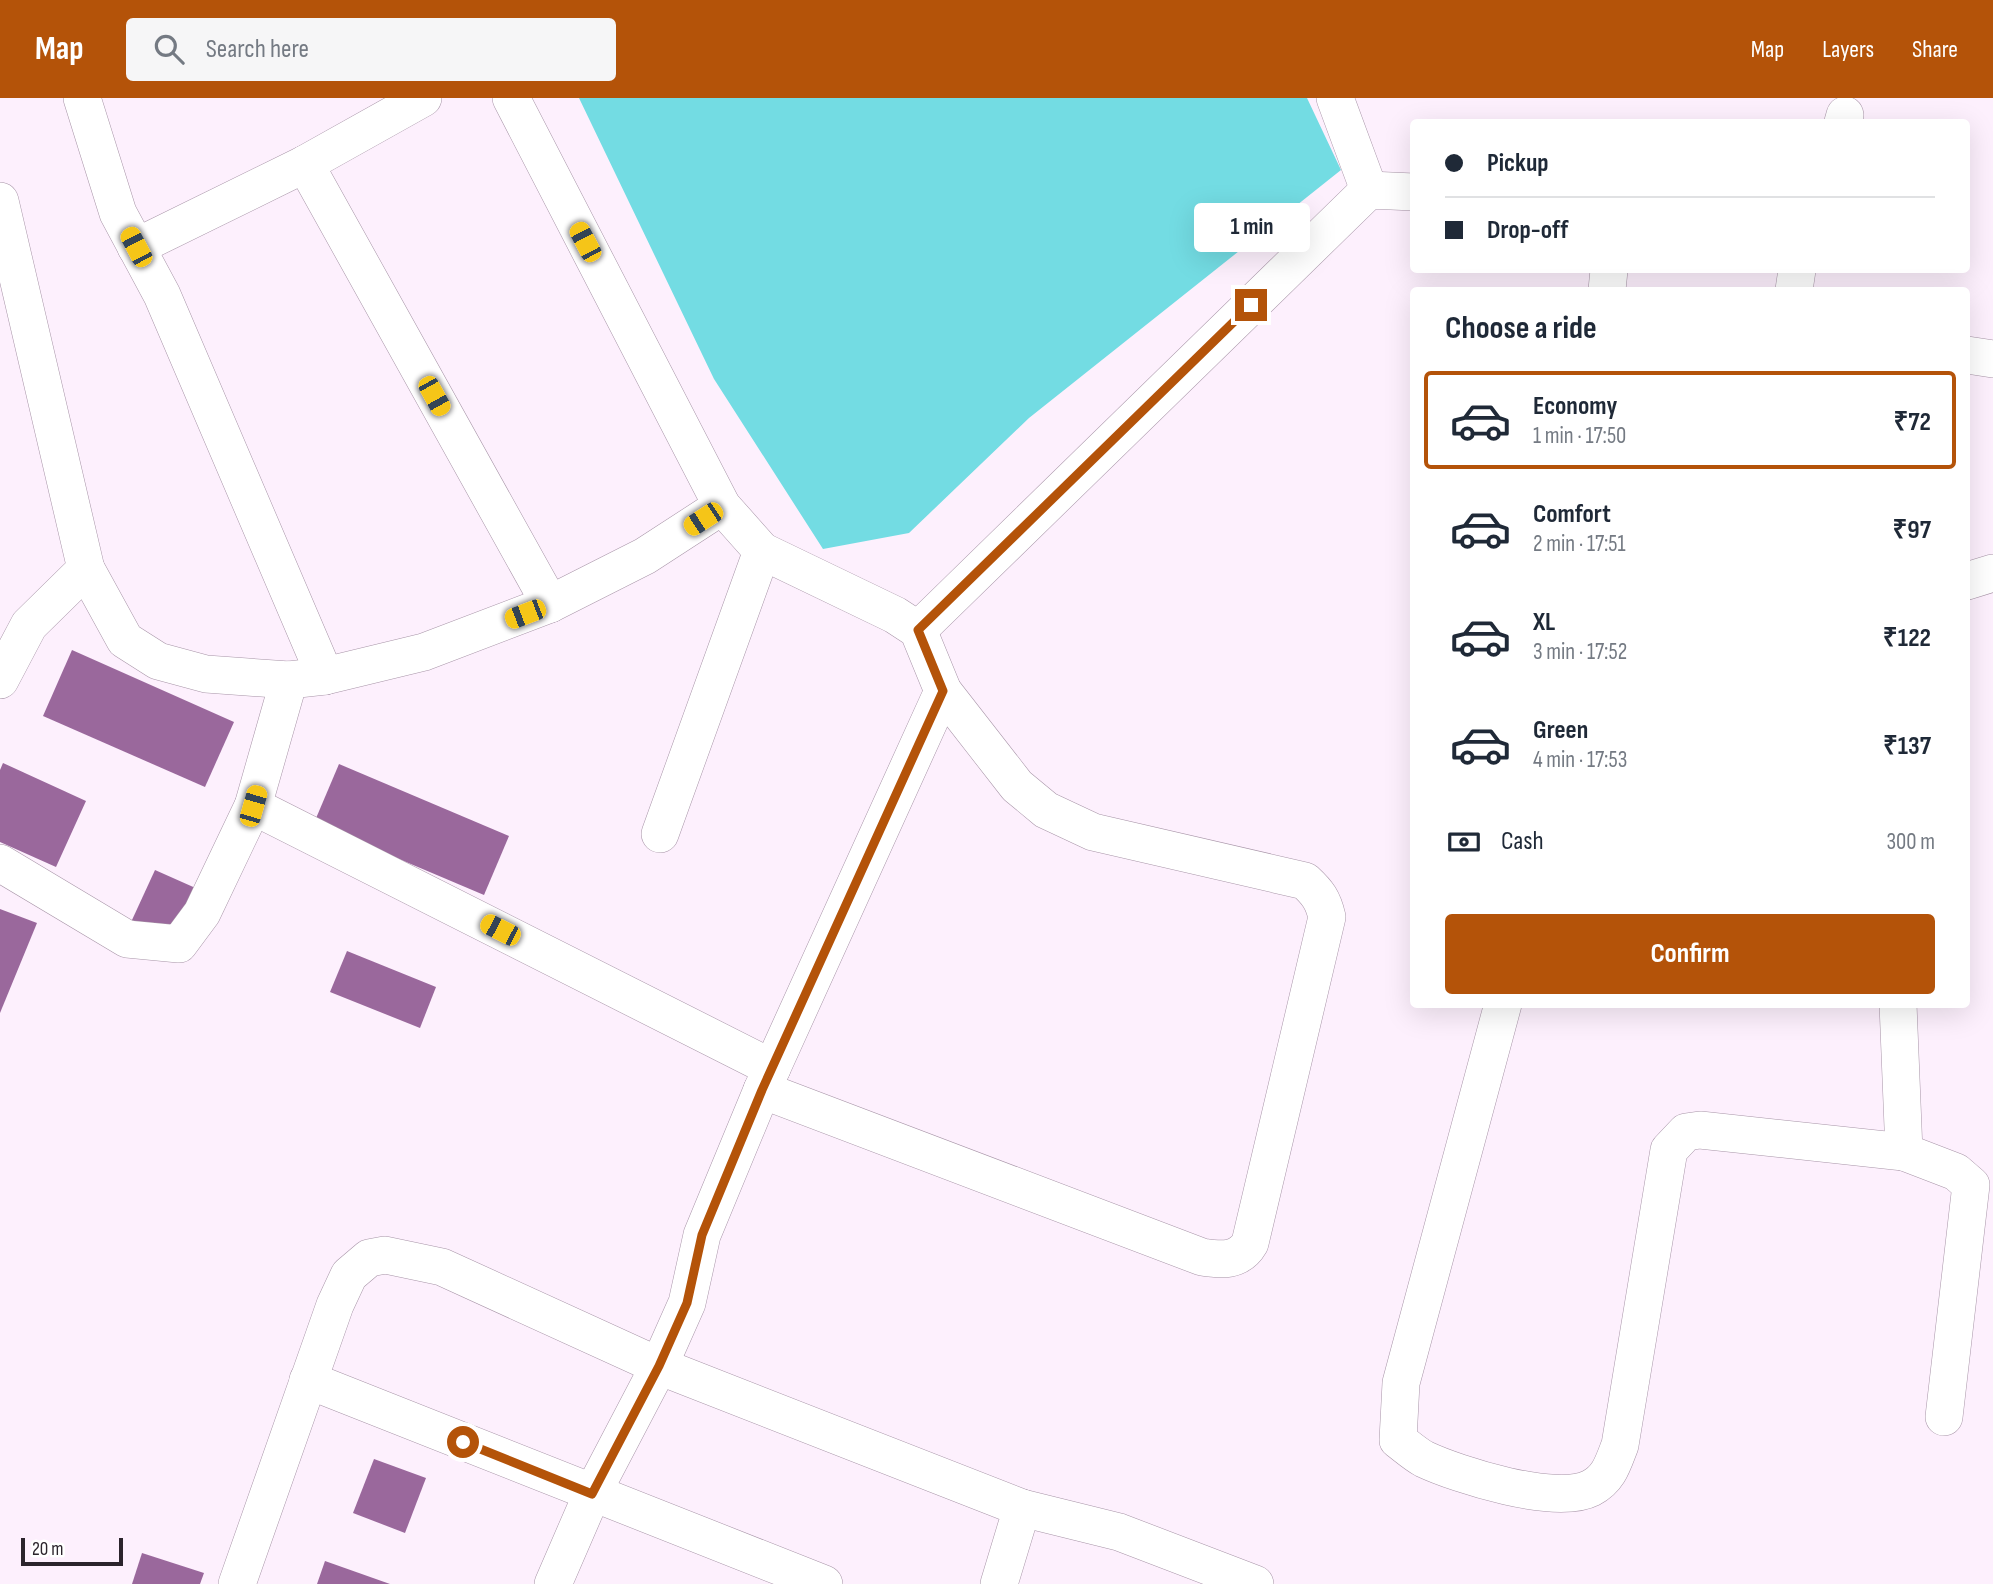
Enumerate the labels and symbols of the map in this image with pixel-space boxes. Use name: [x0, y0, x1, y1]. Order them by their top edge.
callout: 1 min: [1193, 204, 1309, 252]
car: [566, 219, 605, 265]
car: [117, 224, 156, 270]
route end: [1235, 289, 1267, 321]
car: [415, 373, 454, 419]
car: [680, 499, 727, 539]
car: [502, 597, 549, 631]
car: [238, 783, 269, 829]
car: [477, 911, 524, 949]
route start: [447, 1426, 479, 1458]
scale bar: [21, 1535, 122, 1567]

